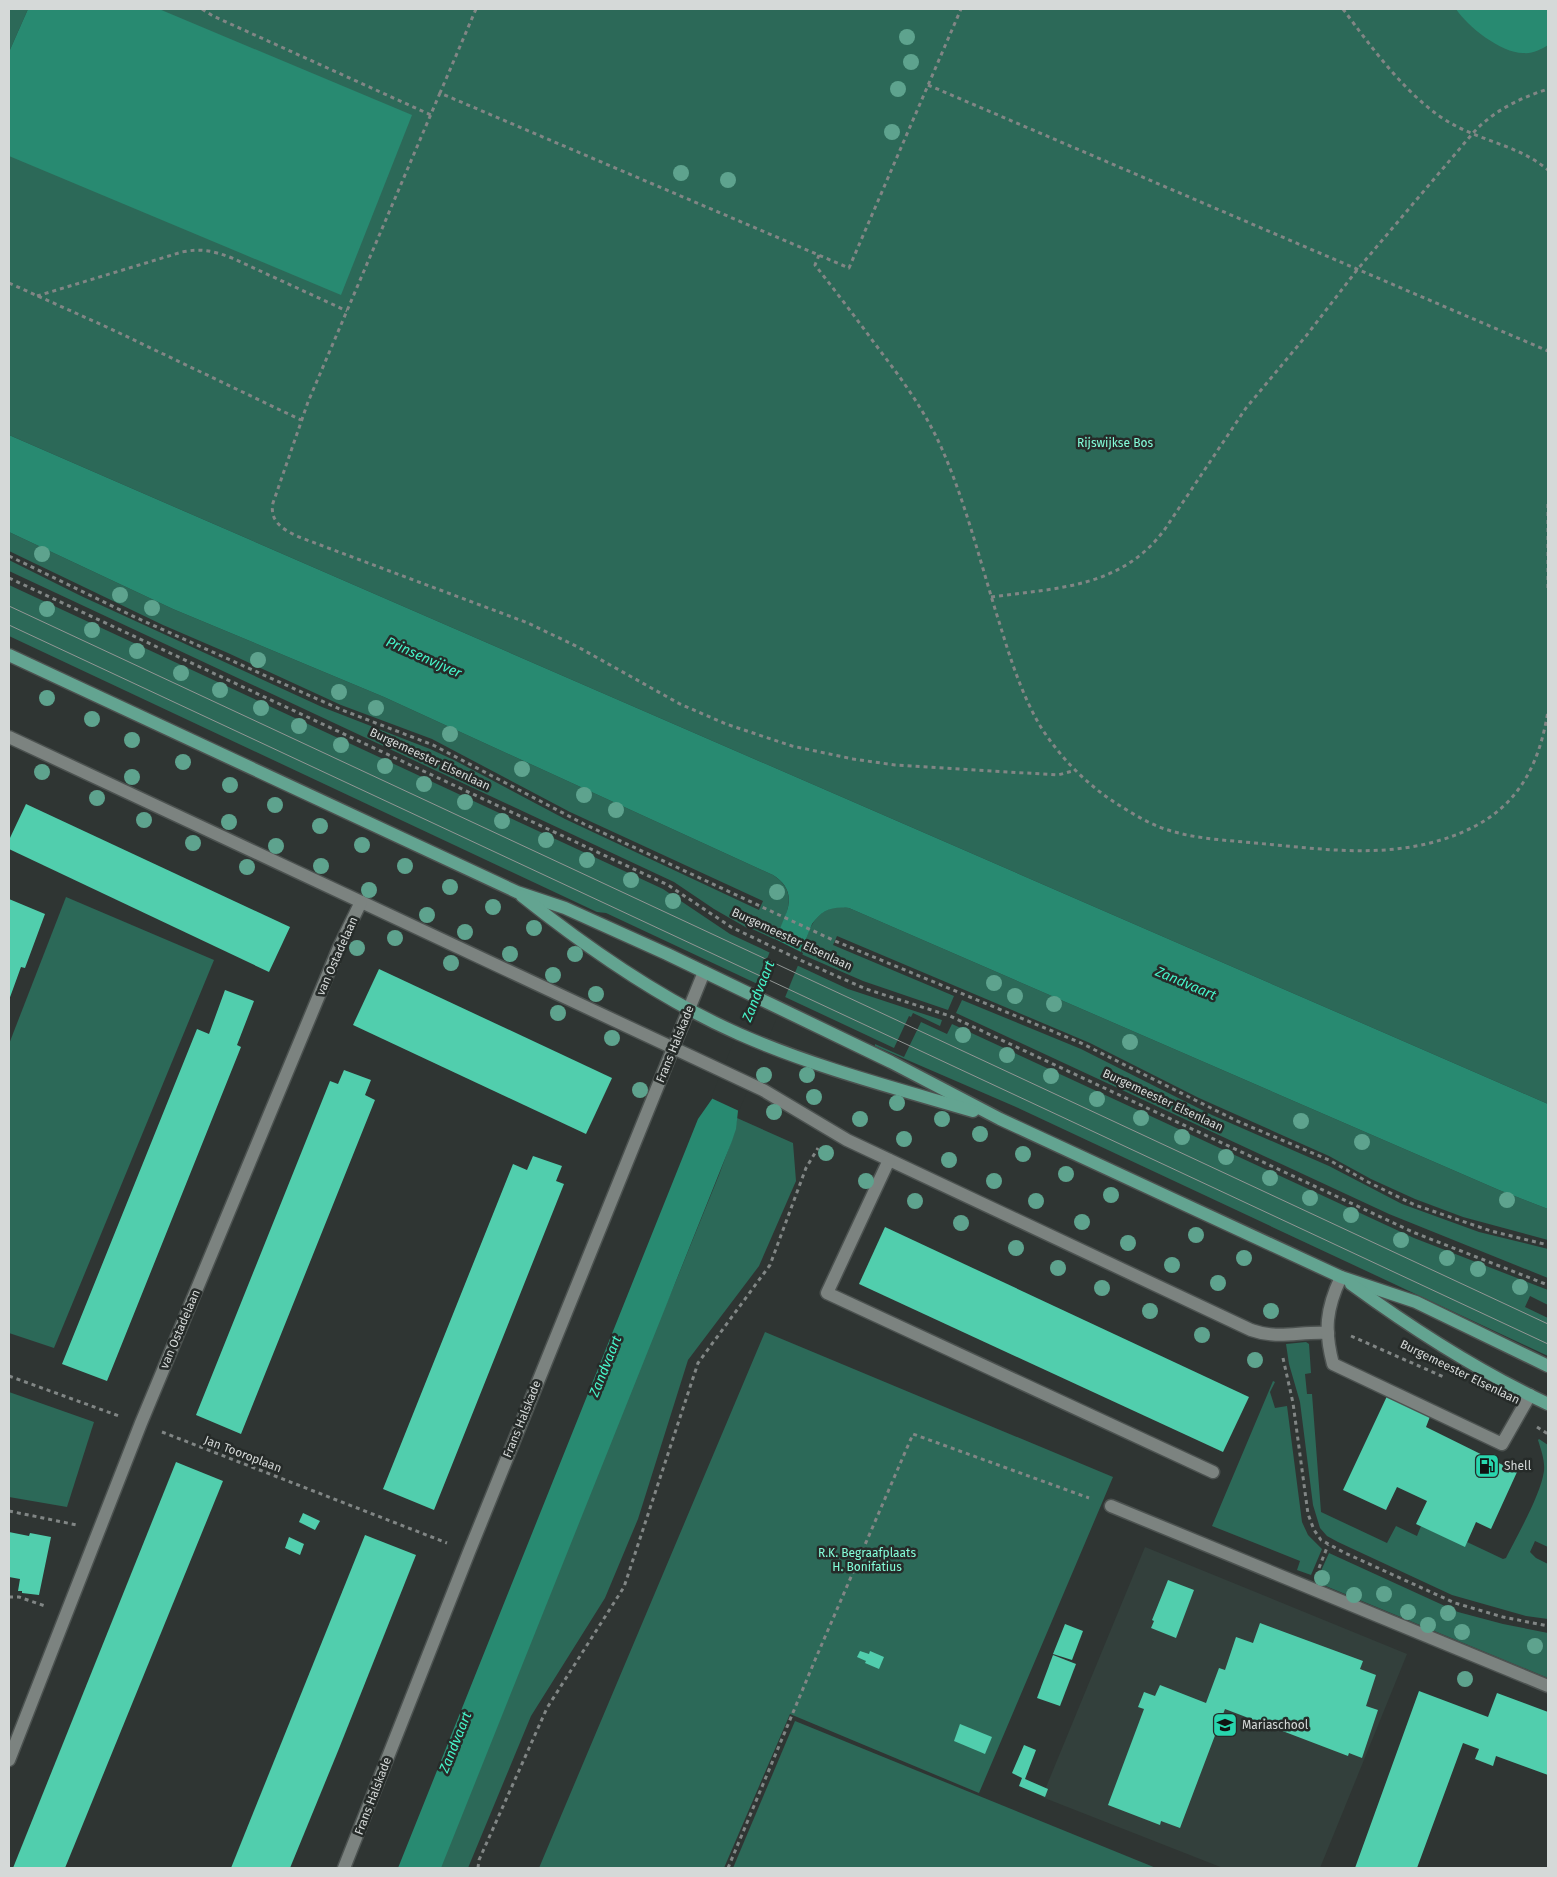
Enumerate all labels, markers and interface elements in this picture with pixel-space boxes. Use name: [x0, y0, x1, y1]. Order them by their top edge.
park label: Rijswijkse Bos: [1077, 436, 1153, 450]
water label: Prinsenvijver: [383, 633, 465, 682]
street label: Burgemeester Elsenlaan: [368, 725, 492, 793]
street label: Burgemeester Elsenlaan: [730, 905, 854, 973]
street label: van Ostadelaan: [313, 915, 361, 997]
water label: Zandvaart: [738, 958, 778, 1025]
water label: Zandvaart: [1152, 963, 1219, 1004]
street label: Frans Halskade: [653, 1003, 697, 1085]
street label: Burgemeester Elsenlaan: [1101, 1066, 1225, 1134]
street label: van Ostadelaan: [157, 1287, 203, 1371]
water label: Zandvaart: [585, 1333, 625, 1400]
street label: Burgemeester Elsenlaan: [1398, 1337, 1522, 1407]
street label: Frans Halskade: [500, 1378, 544, 1460]
street label: Jan Tooroplaan: [202, 1433, 284, 1475]
fuel station icon: Shell: [1474, 1453, 1500, 1479]
place label: Shell: [1504, 1459, 1532, 1473]
park label: R.K. Begraafplaats H. Bonifatius: [818, 1546, 916, 1574]
water label: Zandvaart: [435, 1709, 475, 1776]
school or university icon: Mariaschool: [1212, 1712, 1238, 1738]
place label: Mariaschool: [1242, 1718, 1309, 1732]
street label: Frans Halskade: [352, 1755, 394, 1837]

